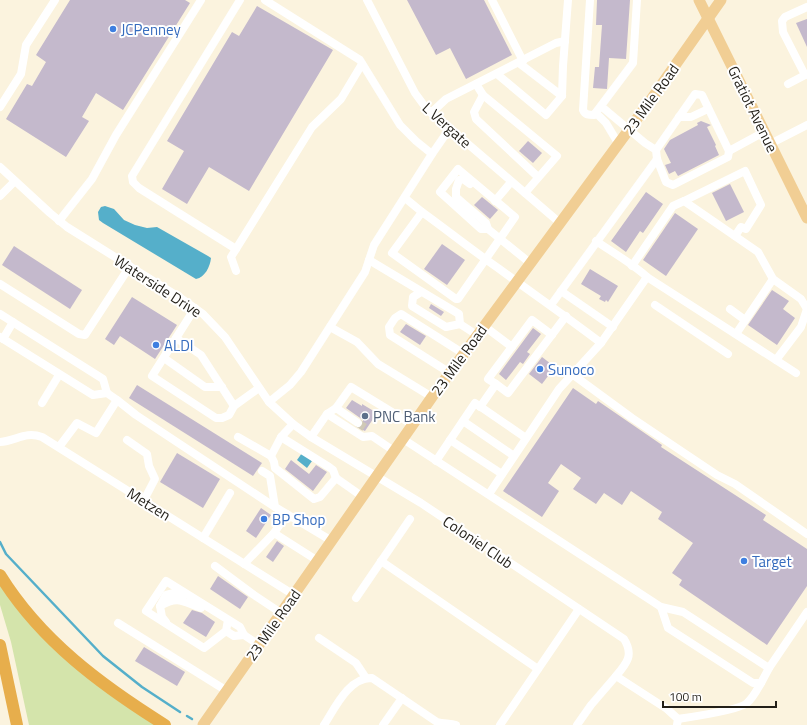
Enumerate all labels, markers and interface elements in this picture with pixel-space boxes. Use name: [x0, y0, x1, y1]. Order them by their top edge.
place label: JCPenney: [121, 18, 181, 41]
marker: JCPenney: [108, 24, 118, 34]
street label: 23 Mile Road: [617, 59, 685, 139]
street label: Gratiot Avenue: [722, 62, 784, 156]
street label: L Vergate: [417, 97, 477, 153]
street label: Waterside Drive: [110, 249, 206, 323]
street label: 23 Mile Road: [425, 320, 493, 400]
place label: ALDI: [164, 334, 194, 357]
marker: ALDI: [151, 340, 161, 350]
place label: Sunoco: [548, 358, 595, 381]
marker: Sunoco: [535, 364, 545, 374]
place label: PNC Bank: [373, 405, 436, 428]
marker: PNC Bank: [360, 411, 370, 421]
street label: Metzen: [123, 482, 175, 526]
place label: BP Shop: [272, 508, 326, 531]
street label: Coloniel Club: [438, 510, 518, 574]
marker: BP Shop: [259, 514, 269, 524]
place label: Target: [752, 550, 792, 573]
marker: Target: [739, 556, 749, 566]
street label: 23 Mile Road: [240, 584, 306, 666]
scale bar: [663, 683, 776, 709]
text: 100 m: [669, 687, 702, 706]

